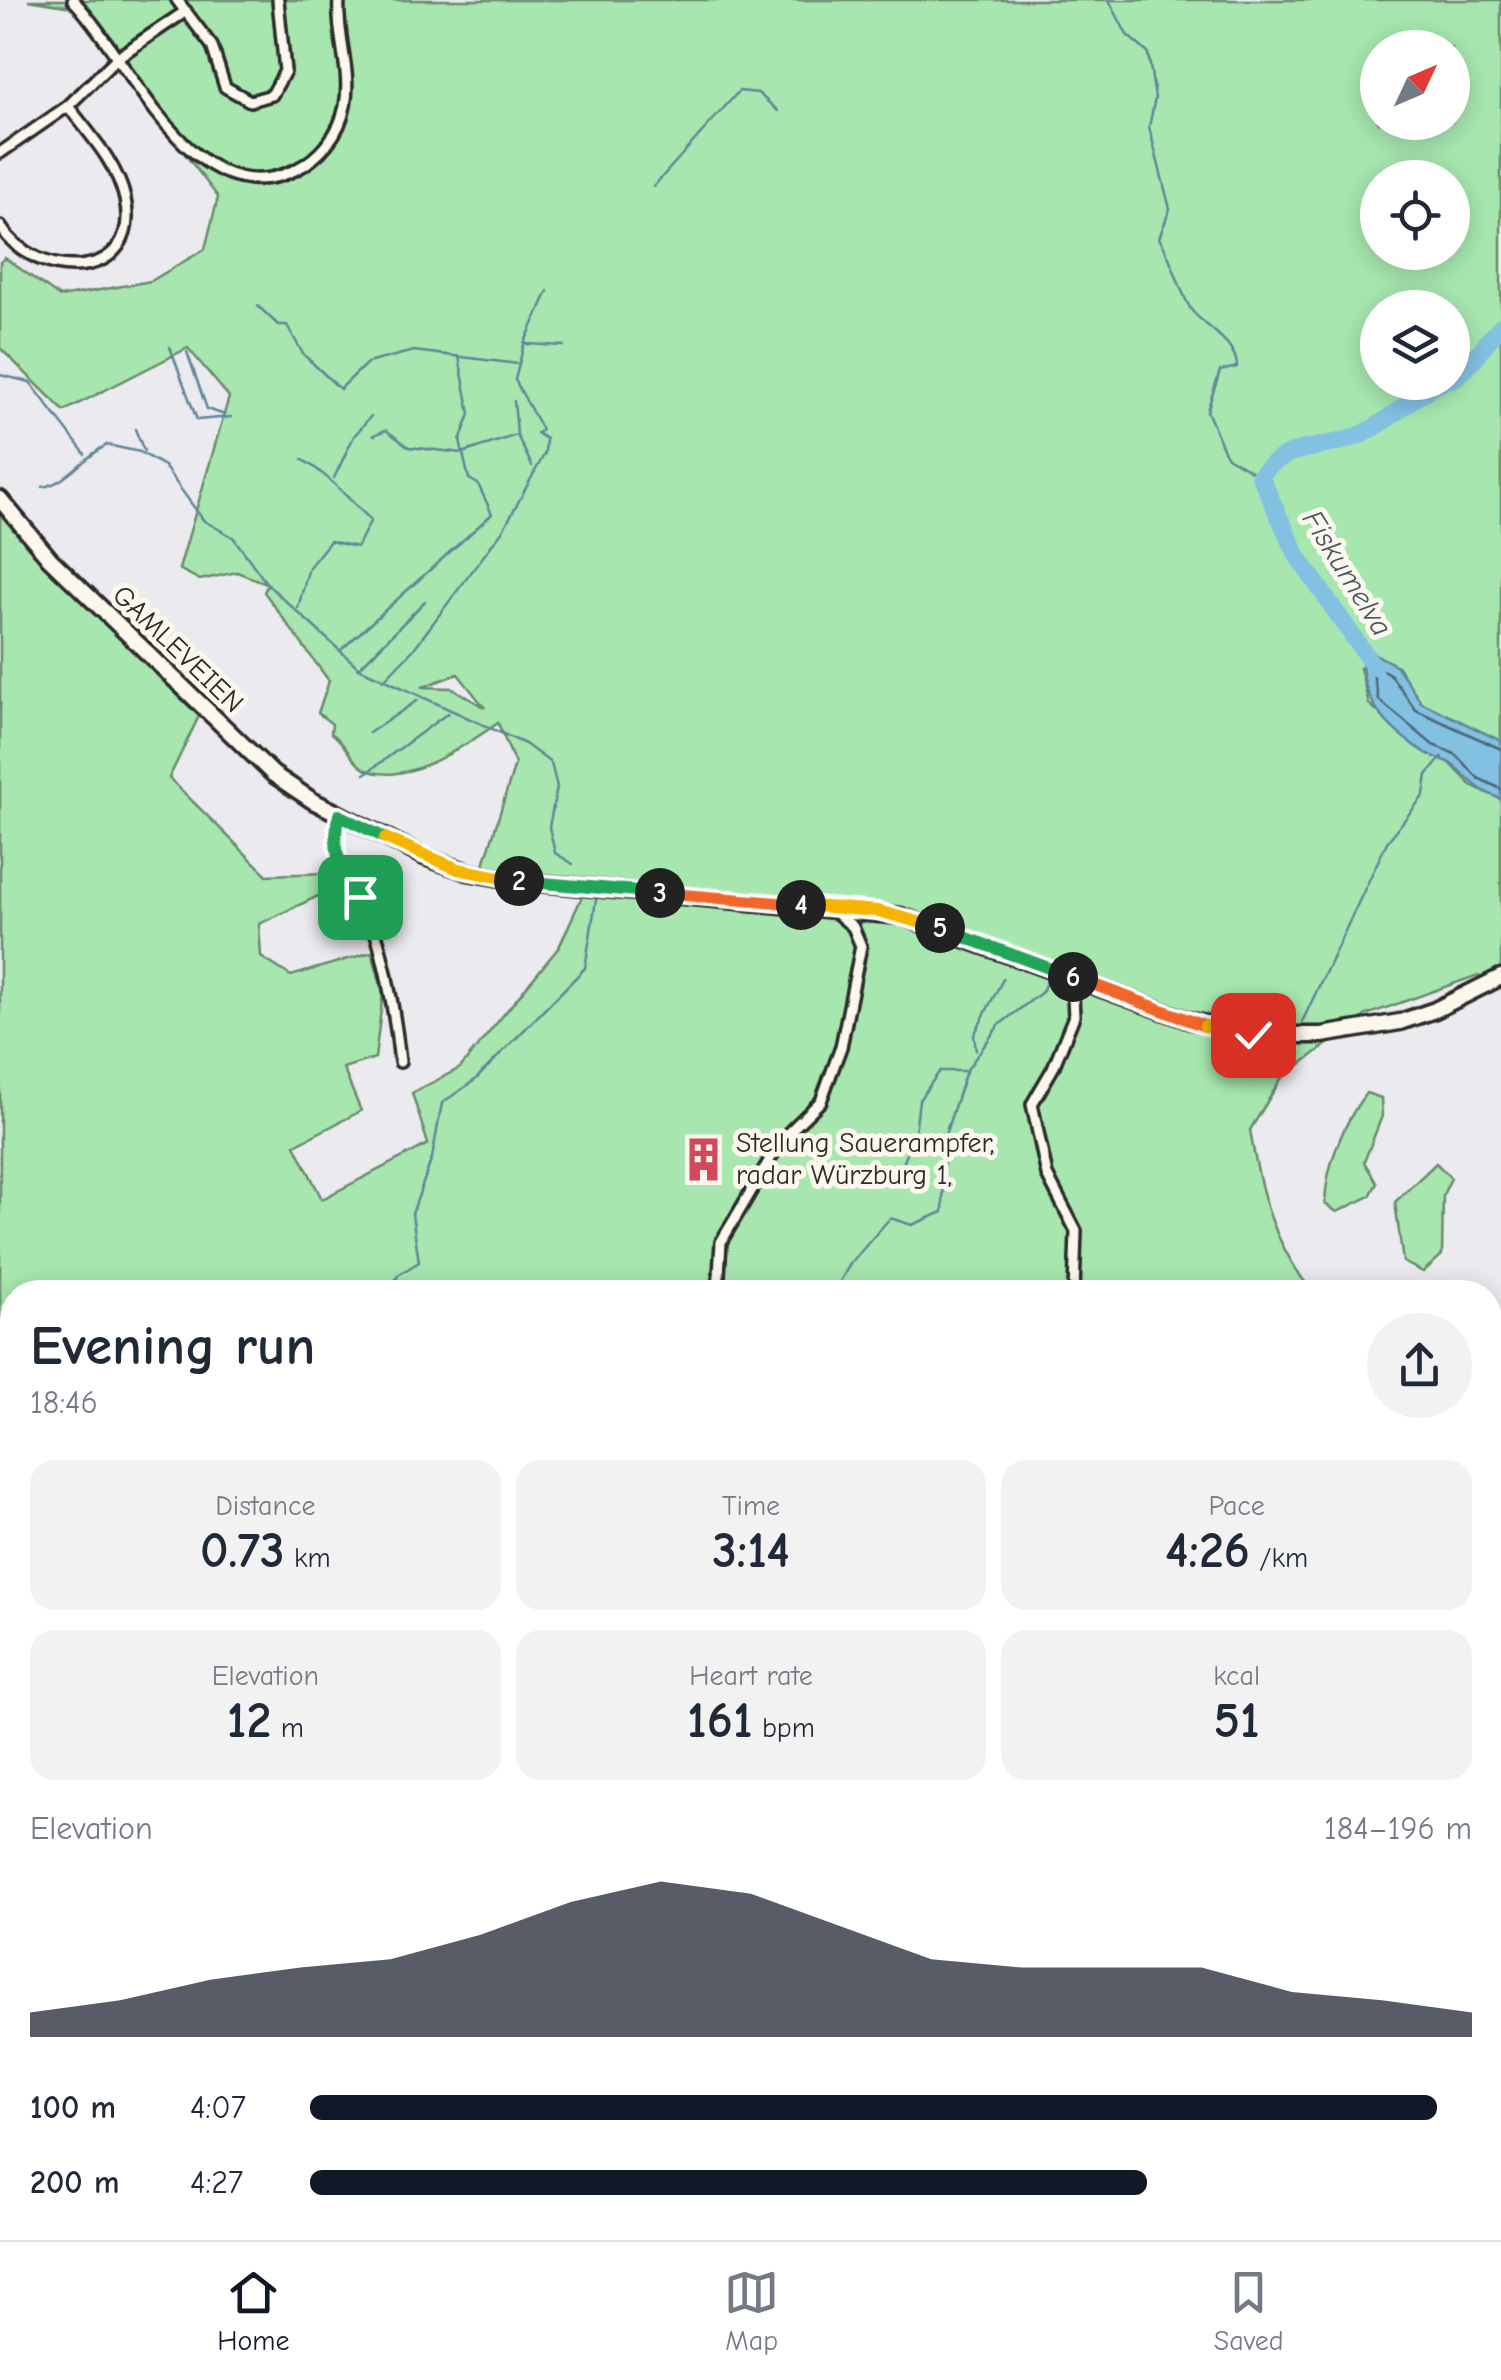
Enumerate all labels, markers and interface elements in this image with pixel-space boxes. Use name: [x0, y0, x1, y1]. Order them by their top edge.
north arrow: [1360, 30, 1470, 140]
map controls: [1360, 30, 1470, 400]
button: locate: [1360, 160, 1470, 270]
button: layers: [1360, 290, 1470, 400]
water label: Fiskumelva: [1295, 504, 1399, 642]
street label: GAMLEVEIEN: [106, 579, 250, 719]
pin: [318, 855, 403, 940]
pin: 2: [494, 856, 544, 906]
text: 2: [512, 865, 526, 897]
pin: 3: [635, 868, 685, 918]
icon: arrive: [333, 870, 388, 925]
text: 3: [653, 877, 667, 909]
pin: 4: [776, 880, 826, 930]
text: 4: [794, 889, 808, 921]
pin: 5: [915, 903, 965, 953]
text: 5: [933, 912, 947, 944]
pin: 6: [1048, 952, 1098, 1002]
text: 6: [1066, 961, 1080, 993]
pin: [1211, 993, 1296, 1078]
icon: check: [1226, 1008, 1281, 1063]
place label: Stellung Sauerampfer, radar Würzburg 1,: [736, 1127, 994, 1191]
building icon: Stellung Sauerampfer, radar Würzburg 1,: [679, 1135, 727, 1183]
button: share: [1367, 1313, 1472, 1418]
text: Evening run: [30, 1314, 315, 1378]
text: 18:46: [30, 1384, 98, 1421]
text: Distance: [215, 1490, 315, 1522]
text: Time: [722, 1490, 780, 1522]
text: Pace: [1208, 1490, 1265, 1522]
text: 0.73: [200, 1522, 285, 1580]
text: 3:14: [712, 1522, 790, 1580]
text: 4:26: [1165, 1522, 1250, 1580]
text: km: [285, 1542, 331, 1574]
text: /km: [1250, 1542, 1308, 1574]
text: Elevation: [212, 1660, 319, 1692]
text: Heart rate: [689, 1660, 813, 1692]
text: kcal: [1213, 1660, 1260, 1692]
text: 12: [227, 1692, 271, 1750]
text: 161: [687, 1692, 753, 1750]
text: 51: [1214, 1692, 1260, 1750]
text: m: [271, 1712, 304, 1744]
text: bpm: [753, 1712, 815, 1744]
text: Elevation: [30, 1810, 153, 1847]
text: 184–196 m: [1324, 1810, 1472, 1847]
text: 100 m: [30, 2089, 116, 2126]
text: 4:07: [190, 2089, 246, 2126]
text: 200 m: [30, 2164, 119, 2201]
text: 4:27: [190, 2164, 243, 2201]
tab: Home: [217, 2265, 290, 2357]
tab: Map: [724, 2265, 779, 2357]
tab: Saved: [1214, 2265, 1284, 2357]

